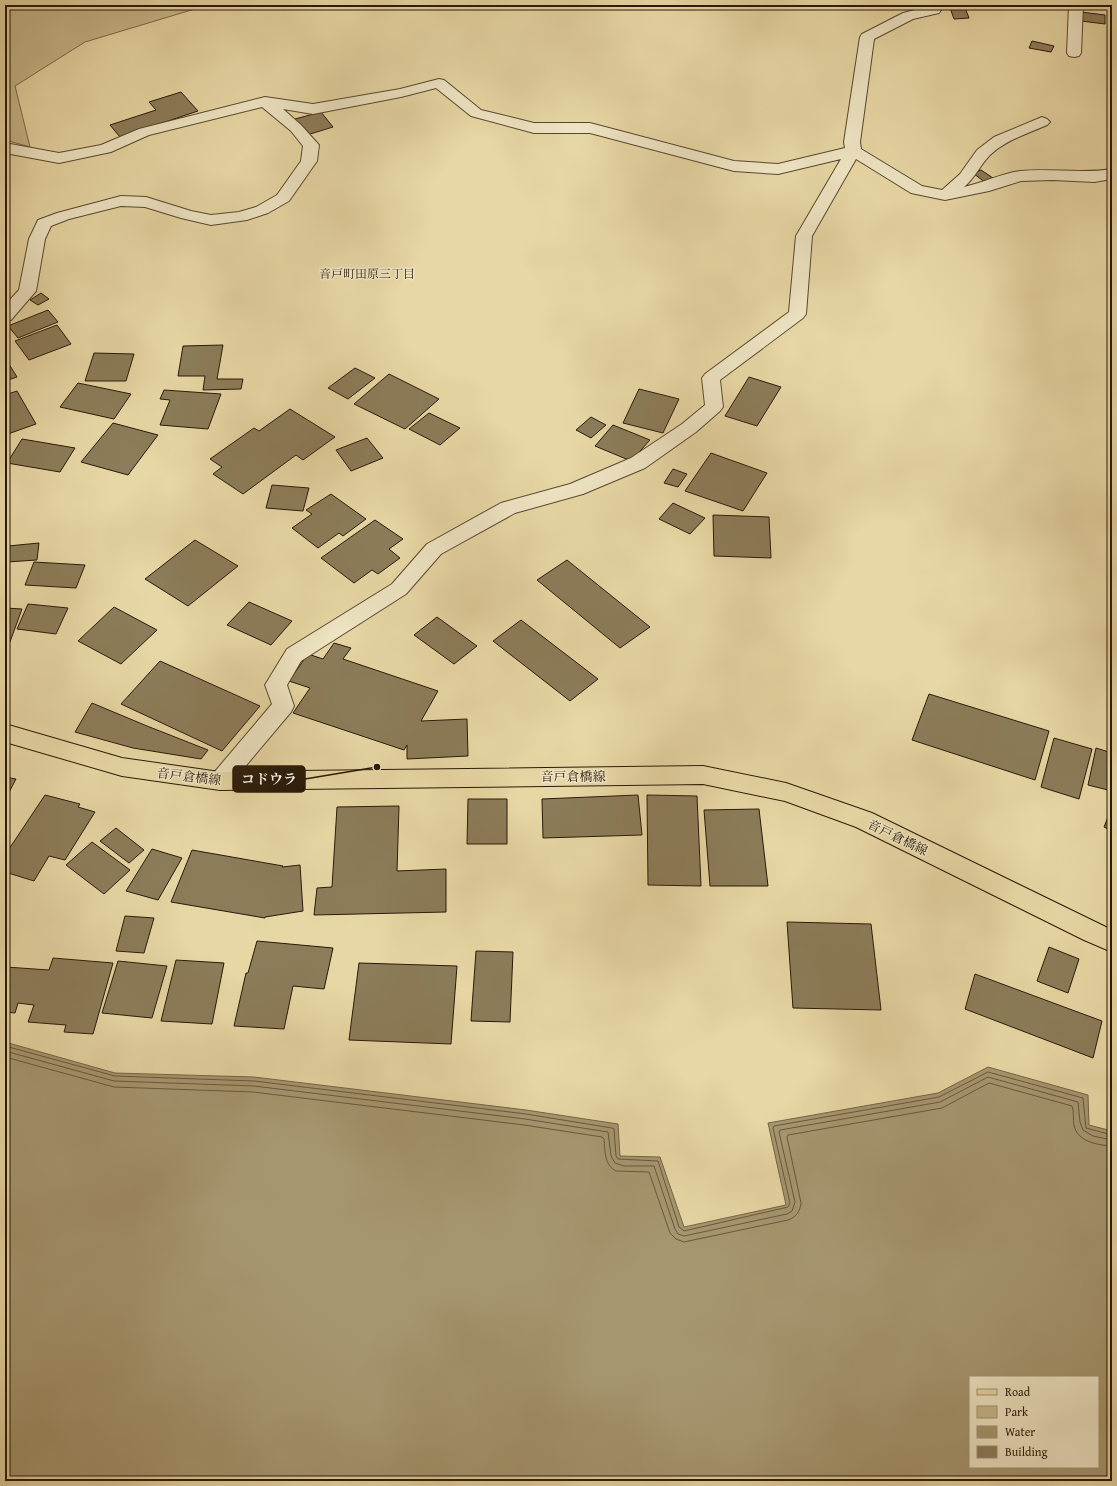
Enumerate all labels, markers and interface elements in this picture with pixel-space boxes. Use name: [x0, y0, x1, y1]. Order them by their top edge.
district label: 音戸町田原三丁目: [319, 265, 415, 282]
street label: 音戸倉橋線: [156, 763, 222, 790]
callout: コドウラ: [233, 766, 305, 792]
street label: 音戸倉橋線: [540, 767, 606, 786]
text: コドウラ: [241, 769, 297, 789]
street label: 音戸倉橋線: [864, 815, 931, 860]
legend: [969, 1376, 1099, 1468]
text: Road: [1005, 1383, 1031, 1400]
text: Park: [1005, 1403, 1029, 1420]
text: Water: [1005, 1423, 1035, 1440]
text: Building: [1005, 1443, 1048, 1460]

